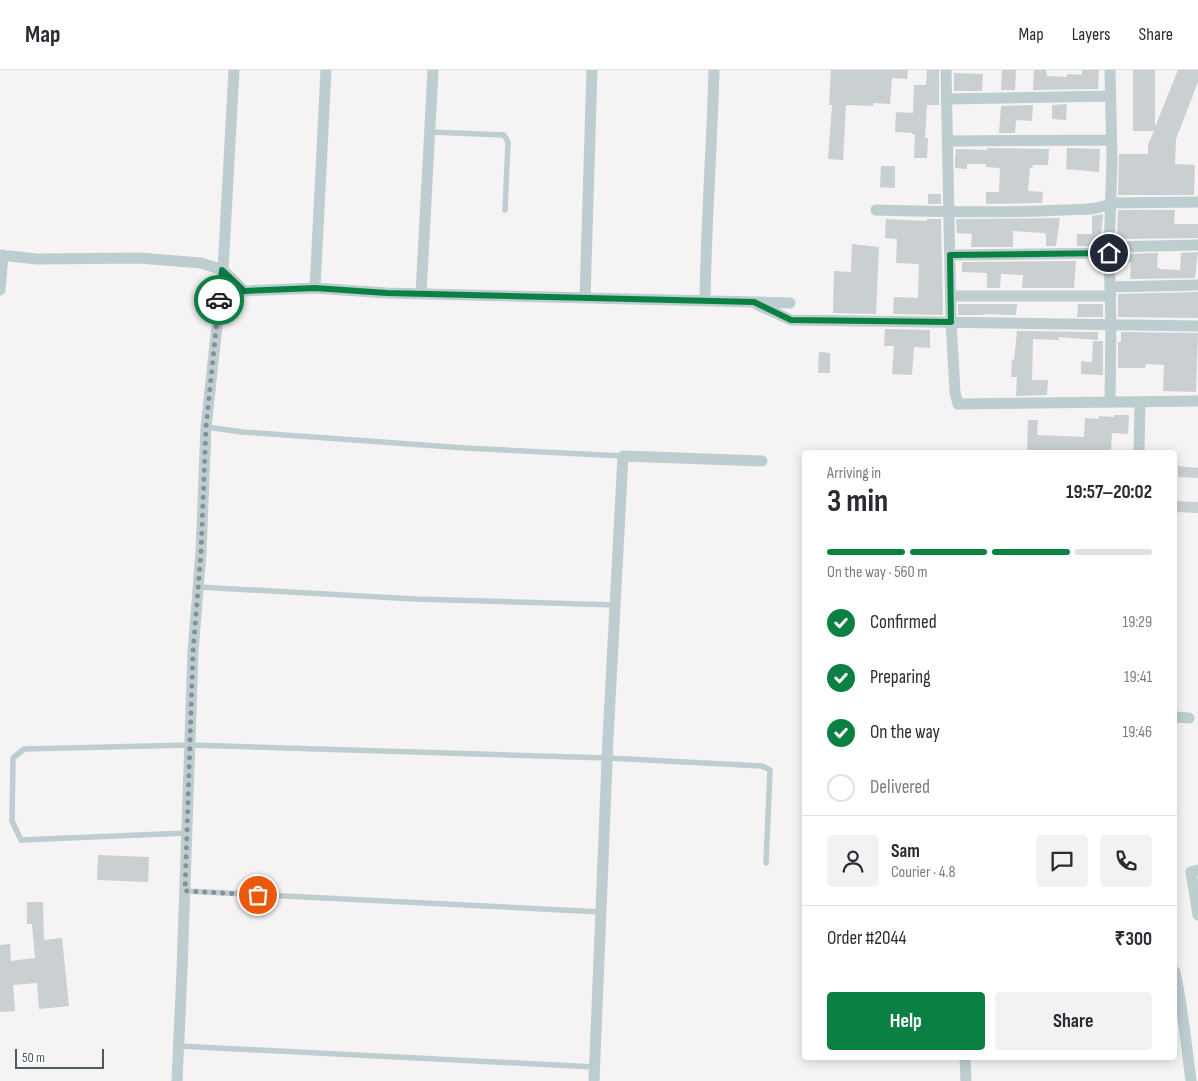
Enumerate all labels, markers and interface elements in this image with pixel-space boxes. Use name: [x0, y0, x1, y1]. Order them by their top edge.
text: Map: [25, 20, 60, 49]
text: Map: [1019, 24, 1044, 45]
text: Layers: [1072, 24, 1111, 45]
text: Share: [1139, 24, 1173, 45]
pin: [1088, 232, 1130, 274]
icon: home: [1095, 239, 1123, 267]
courier: [194, 275, 244, 325]
icon: car: [205, 286, 233, 314]
text: Arriving in: [827, 464, 881, 483]
text: 19:57–20:02: [1066, 481, 1152, 504]
text: 3 min: [827, 482, 888, 521]
text: On the way · 560 m: [827, 563, 928, 582]
icon: check: [827, 609, 855, 637]
text: Confirmed: [870, 611, 937, 634]
text: 19:29: [1123, 613, 1152, 632]
icon: check: [827, 664, 855, 692]
text: Preparing: [870, 666, 931, 689]
text: 19:41: [1124, 668, 1152, 687]
icon: check: [827, 719, 855, 747]
text: On the way: [870, 721, 940, 744]
text: 19:46: [1123, 723, 1152, 742]
text: Delivered: [870, 776, 930, 799]
button: person: [827, 835, 879, 887]
button: chat: [1036, 835, 1088, 887]
button: phone: [1100, 835, 1152, 887]
text: Sam: [891, 840, 920, 863]
text: Courier · 4.8: [891, 863, 955, 882]
pin: [237, 874, 279, 916]
icon: bag: [244, 881, 272, 909]
text: Order #2044: [827, 927, 906, 950]
text: ₹300: [1115, 928, 1152, 951]
button: Help: [827, 992, 985, 1050]
button: Share: [995, 992, 1152, 1050]
scale bar: [15, 1046, 104, 1069]
text: 50 m: [22, 1049, 45, 1066]

